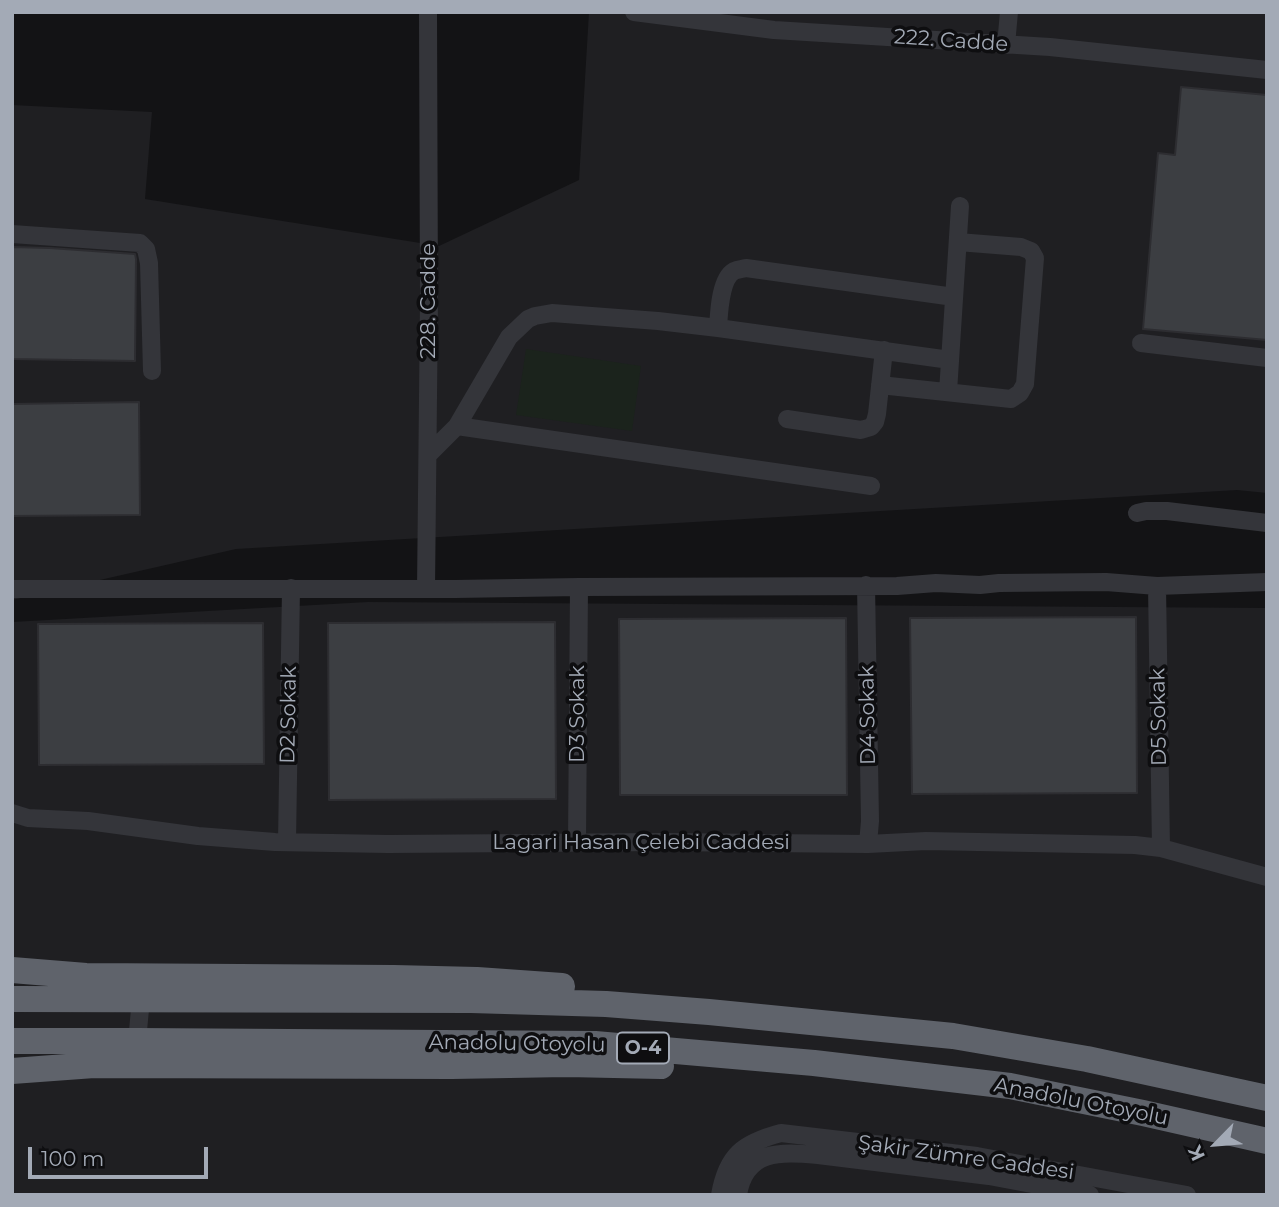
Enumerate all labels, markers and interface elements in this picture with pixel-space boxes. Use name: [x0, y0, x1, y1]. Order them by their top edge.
street label: 222. Cadde: [893, 24, 1009, 58]
street label: 228. Cadde: [416, 243, 442, 359]
street label: D3 Sokak: [565, 665, 591, 763]
street label: D4 Sokak: [855, 665, 881, 765]
street label: D2 Sokak: [276, 666, 302, 764]
street label: D5 Sokak: [1146, 668, 1172, 766]
street label: Lagari Hasan Çelebi Caddesi: [492, 830, 790, 856]
street label: Anadolu Otoyolu: [428, 1030, 606, 1058]
road number: O-4: [617, 1032, 669, 1064]
street label: Anadolu Otoyolu: [992, 1073, 1170, 1131]
north arrow: [1181, 1109, 1251, 1179]
street label: Şakir Zümre Caddesi: [856, 1130, 1076, 1186]
scale bar: [32, 1134, 212, 1178]
text: K: [1183, 1142, 1210, 1164]
text: 100 m: [41, 1146, 104, 1171]

